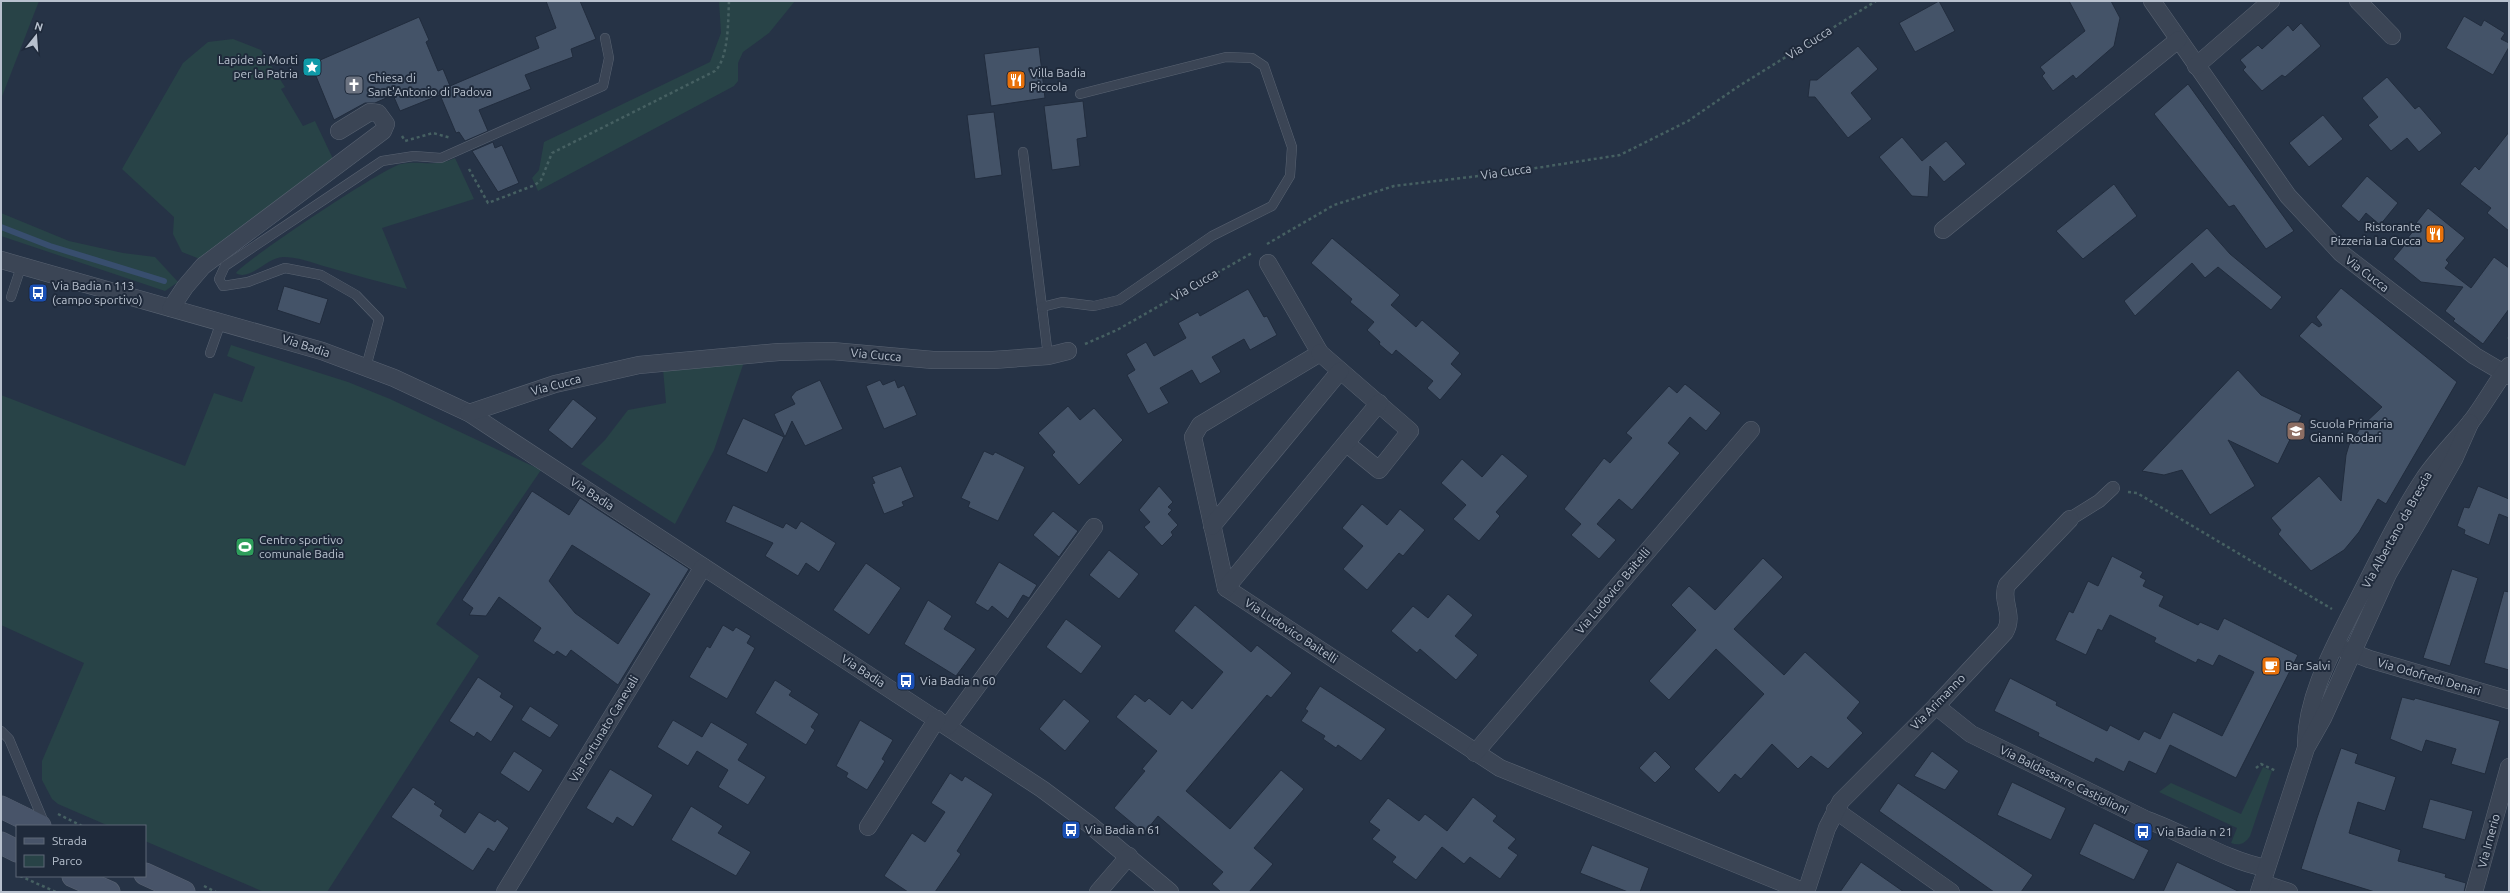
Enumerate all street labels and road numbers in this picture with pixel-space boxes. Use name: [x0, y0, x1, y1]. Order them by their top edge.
street label: Via Cucca: [1784, 23, 1834, 62]
street label: Via Cucca: [1480, 162, 1532, 182]
street label: Via Cucca: [2343, 253, 2392, 294]
street label: Via Cucca: [1169, 266, 1220, 303]
street label: Via Badia: [280, 332, 332, 359]
street label: Via Cucca: [850, 346, 902, 363]
street label: Via Cucca: [529, 372, 582, 397]
street label: Via Albertano da Brescia: [2359, 469, 2434, 590]
street label: Via Badia: [568, 475, 617, 513]
street label: Via Ludovico Baitelli: [1573, 545, 1652, 636]
street label: Via Ludovico Baitelli: [1242, 596, 1340, 666]
street label: Via Badia: [839, 652, 888, 690]
street label: Via Odofredi Denari: [2376, 655, 2483, 698]
street label: Via Arimanno: [1908, 671, 1967, 732]
street label: Via Fortunato Canevali: [567, 673, 641, 784]
street label: Via Baldassarre Castiglioni: [1998, 743, 2131, 816]
street label: Via Irnerio: [2475, 812, 2502, 869]

